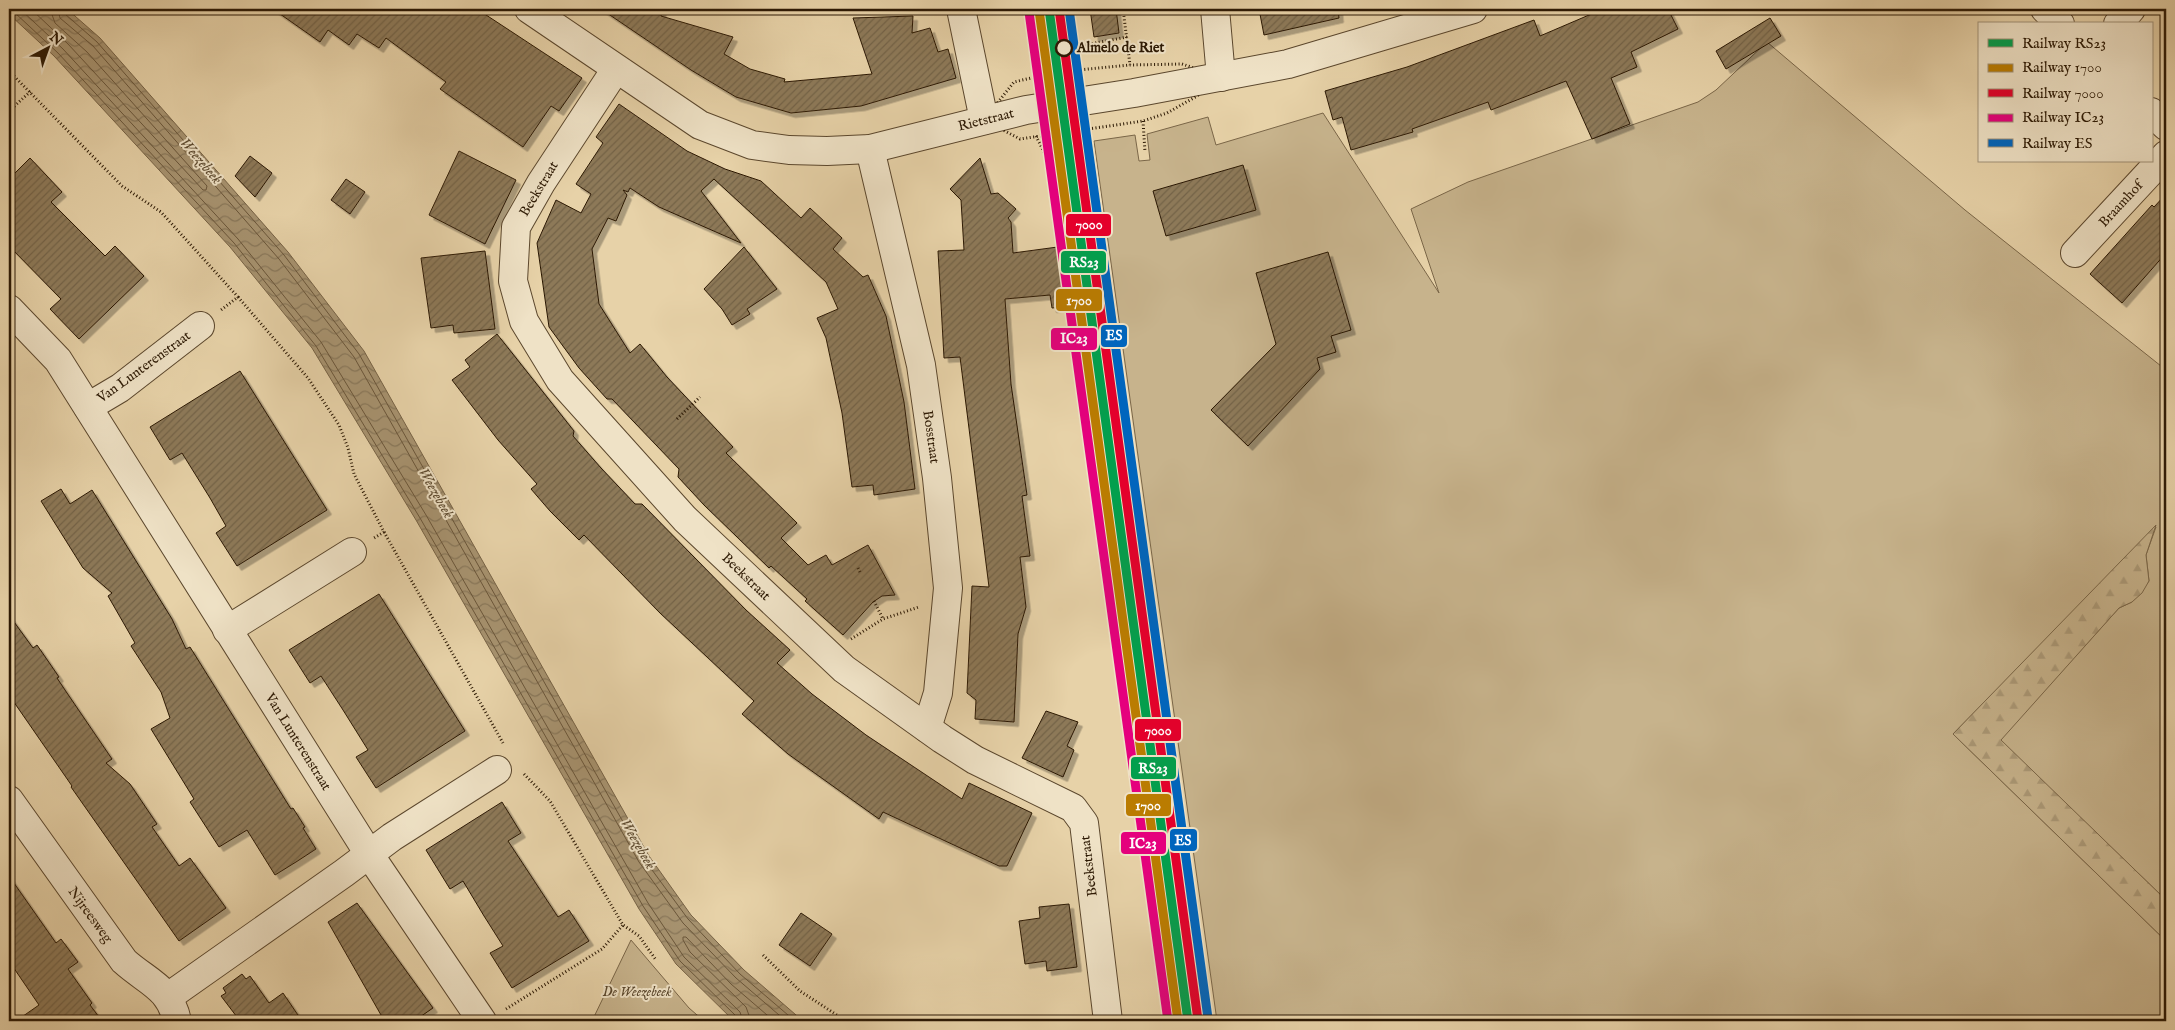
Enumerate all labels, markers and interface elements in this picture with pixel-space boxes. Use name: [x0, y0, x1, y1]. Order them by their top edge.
north arrow: [22, 22, 72, 72]
legend: [1978, 22, 2152, 162]
text: N: [45, 28, 66, 50]
text: Railway RS23: [2022, 34, 2106, 53]
marker: Almelo de Riet: [1055, 39, 1073, 57]
place label: Almelo de Riet: [1076, 39, 1164, 57]
text: Railway 1700: [2022, 58, 2102, 77]
text: Railway 7000: [2022, 84, 2104, 103]
street label: Rietstraat: [956, 104, 1016, 136]
text: Railway IC23: [2022, 108, 2104, 127]
water label: Weezebeek: [176, 134, 226, 188]
text: Railway ES: [2022, 134, 2093, 153]
street label: Beekstraat: [515, 158, 563, 220]
street label: Braamhof: [2095, 175, 2149, 231]
line badge: 7000: [1065, 213, 1112, 237]
text: 7000: [1075, 216, 1103, 234]
line badge: RS23: [1060, 250, 1107, 274]
text: RS23: [1069, 254, 1099, 272]
line badge: 1700: [1055, 288, 1103, 312]
text: 1700: [1066, 292, 1092, 310]
line badge: ES: [1100, 324, 1128, 348]
street label: Van Lunterenstraat: [93, 327, 195, 408]
line badge: IC23: [1050, 327, 1098, 351]
text: ES: [1106, 327, 1122, 345]
text: IC23: [1060, 330, 1088, 348]
street label: Bosstraat: [918, 409, 944, 465]
water label: Weezebeek: [414, 464, 458, 522]
street label: Beekstraat: [718, 549, 774, 605]
street label: Van Lunterenstraat: [260, 689, 335, 794]
line badge: 7000: [1134, 718, 1182, 742]
text: 7000: [1144, 722, 1172, 740]
line badge: RS23: [1130, 756, 1177, 780]
text: RS23: [1138, 760, 1168, 778]
line badge: 1700: [1125, 793, 1172, 817]
text: 1700: [1135, 797, 1161, 815]
water label: Weezebeek: [616, 815, 660, 873]
line badge: ES: [1169, 828, 1198, 852]
line badge: IC23: [1120, 831, 1167, 855]
text: ES: [1175, 832, 1191, 850]
street label: Beekstraat: [1076, 834, 1102, 898]
text: IC23: [1129, 835, 1157, 853]
street label: Nijreesweg: [64, 883, 117, 947]
park label: De Weezebeek: [602, 983, 672, 1001]

